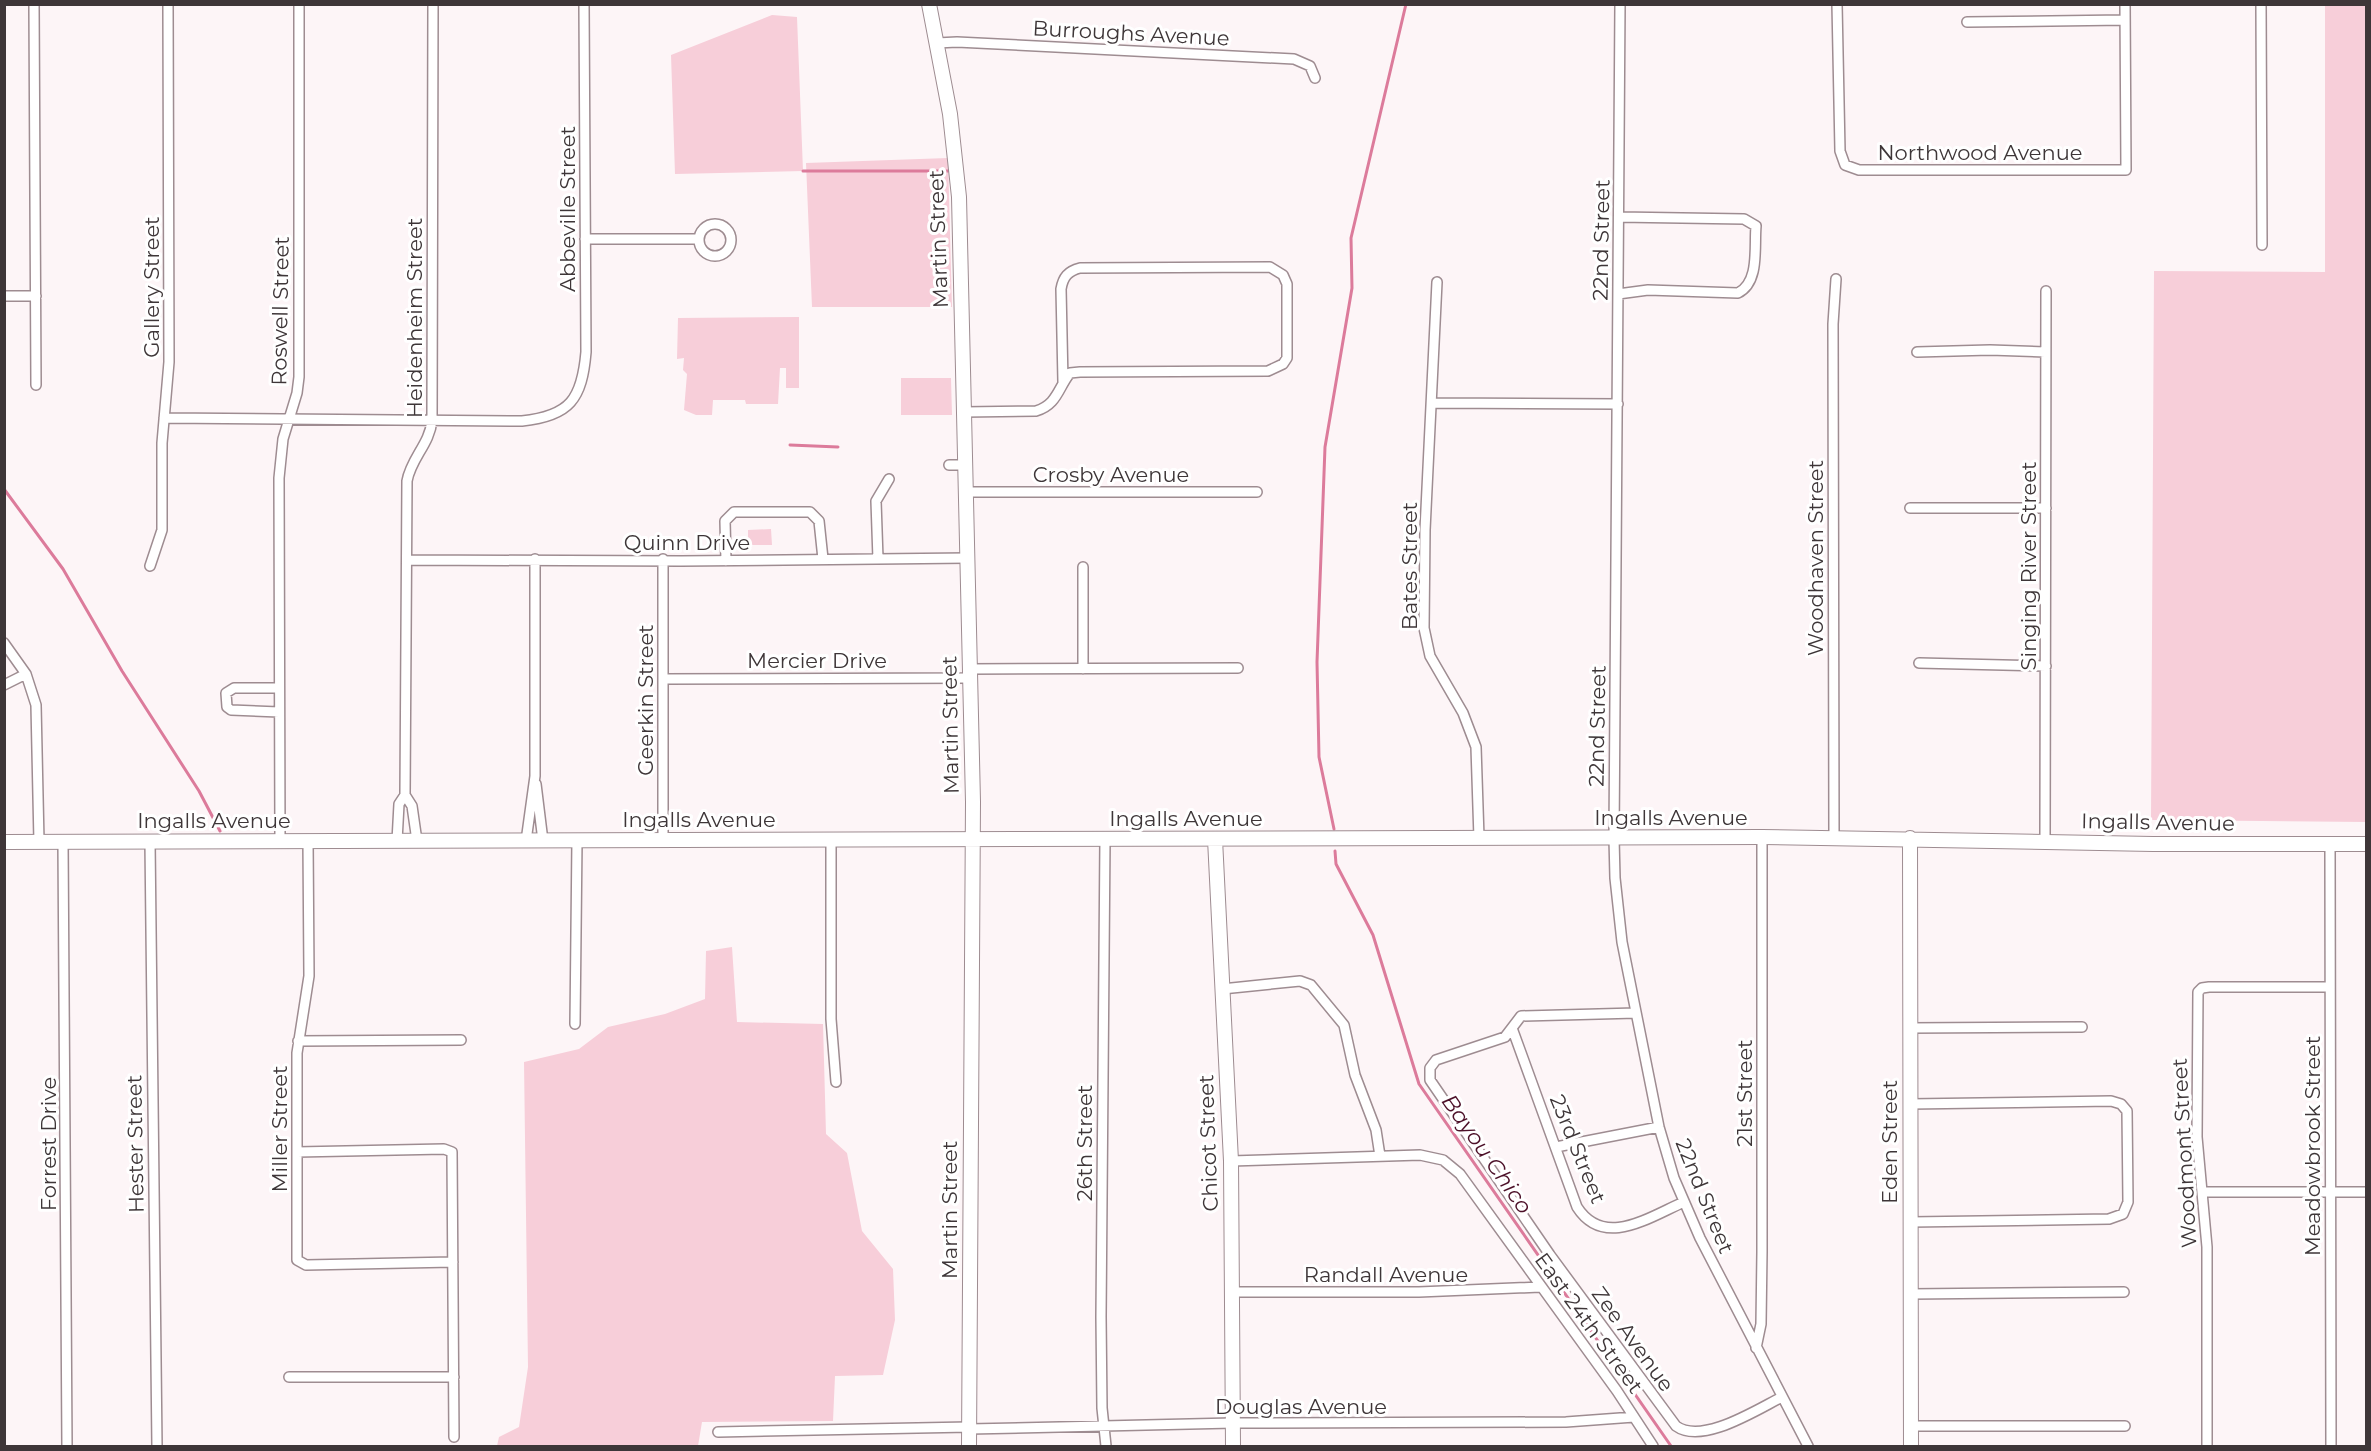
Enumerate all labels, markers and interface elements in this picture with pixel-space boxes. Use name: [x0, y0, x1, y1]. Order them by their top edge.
street label: Burroughs Avenue: [1032, 15, 1230, 51]
street label: Abbeville Street: [555, 126, 580, 292]
street label: Northwood Avenue: [1878, 140, 2082, 165]
street label: Martin Street: [923, 169, 953, 309]
street label: 22nd Street: [1587, 179, 1615, 301]
street label: Gallery Street: [139, 216, 164, 358]
street label: Heidenheim Street: [402, 218, 427, 418]
street label: Roswell Street: [266, 236, 294, 386]
street label: Woodhaven Street: [1803, 460, 1828, 656]
street label: Crosby Avenue: [1033, 462, 1189, 487]
street label: Singing River Street: [2016, 462, 2041, 670]
street label: Bates Street: [1397, 502, 1422, 630]
street label: Quinn Drive: [624, 530, 750, 555]
street label: Geerkin Street: [633, 624, 658, 776]
street label: Mercier Drive: [747, 648, 887, 673]
street label: Martin Street: [936, 656, 964, 794]
street label: 22nd Street: [1583, 665, 1611, 787]
street label: Ingalls Avenue: [1594, 805, 1748, 830]
street label: Ingalls Avenue: [1109, 806, 1263, 831]
street label: Ingalls Avenue: [622, 807, 776, 832]
street label: Ingalls Avenue: [137, 808, 291, 833]
street label: Ingalls Avenue: [2081, 808, 2235, 836]
street label: Meadowbrook Street: [2300, 1036, 2325, 1256]
street label: 21st Street: [1732, 1039, 1757, 1147]
street label: Woodmont Street: [2167, 1058, 2201, 1248]
street label: Miller Street: [267, 1065, 292, 1193]
street label: Chicot Street: [1193, 1074, 1223, 1212]
street label: Hester Street: [121, 1075, 149, 1213]
street label: Forrest Drive: [36, 1077, 61, 1211]
street label: Eden Street: [1877, 1080, 1902, 1204]
street label: 26th Street: [1072, 1085, 1097, 1201]
water label: Bayou Chico: [1436, 1089, 1538, 1219]
street label: 23rd Street: [1545, 1091, 1611, 1207]
street label: 22nd Street: [1671, 1135, 1739, 1257]
street label: Martin Street: [937, 1141, 962, 1279]
street label: East 24th Street: [1530, 1248, 1648, 1398]
street label: Randall Avenue: [1304, 1262, 1468, 1287]
street label: Zee Avenue: [1587, 1282, 1679, 1396]
street label: Douglas Avenue: [1215, 1394, 1387, 1419]

